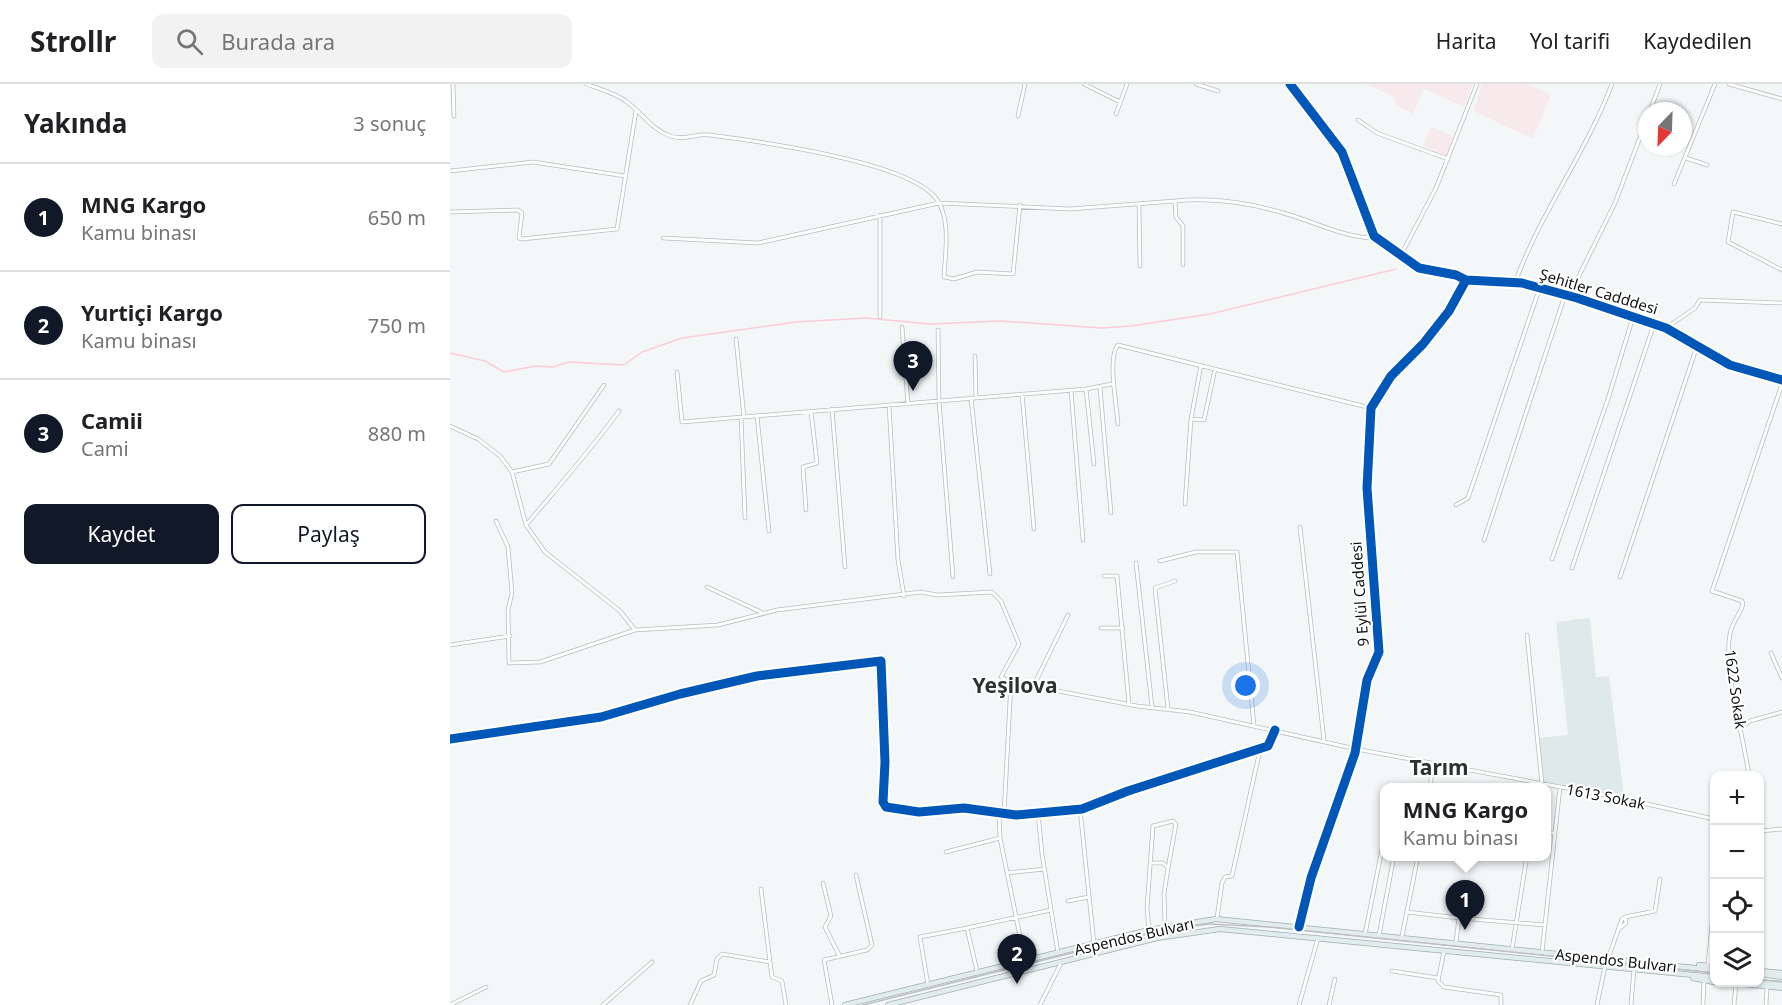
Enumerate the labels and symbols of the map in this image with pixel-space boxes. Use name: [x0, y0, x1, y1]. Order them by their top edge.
north arrow: [1638, 102, 1692, 156]
street label: Şehitler Cadddesi: [1537, 263, 1661, 319]
pin: 3: [894, 342, 932, 391]
street label: 9 Eylül Caddesi: [1345, 541, 1373, 647]
street label: 1622 Sokak: [1721, 648, 1751, 730]
district label: Yeşilova: [973, 671, 1058, 699]
your location: [1231, 671, 1260, 700]
district label: Tarım: [1409, 753, 1469, 781]
street label: 1613 Sokak: [1565, 779, 1647, 813]
pin: 1: [1446, 880, 1484, 930]
street label: Aspendos Bulvarı: [1072, 913, 1196, 959]
pin: 2: [998, 934, 1036, 984]
street label: Aspendos Bulvarı: [1554, 944, 1678, 976]

